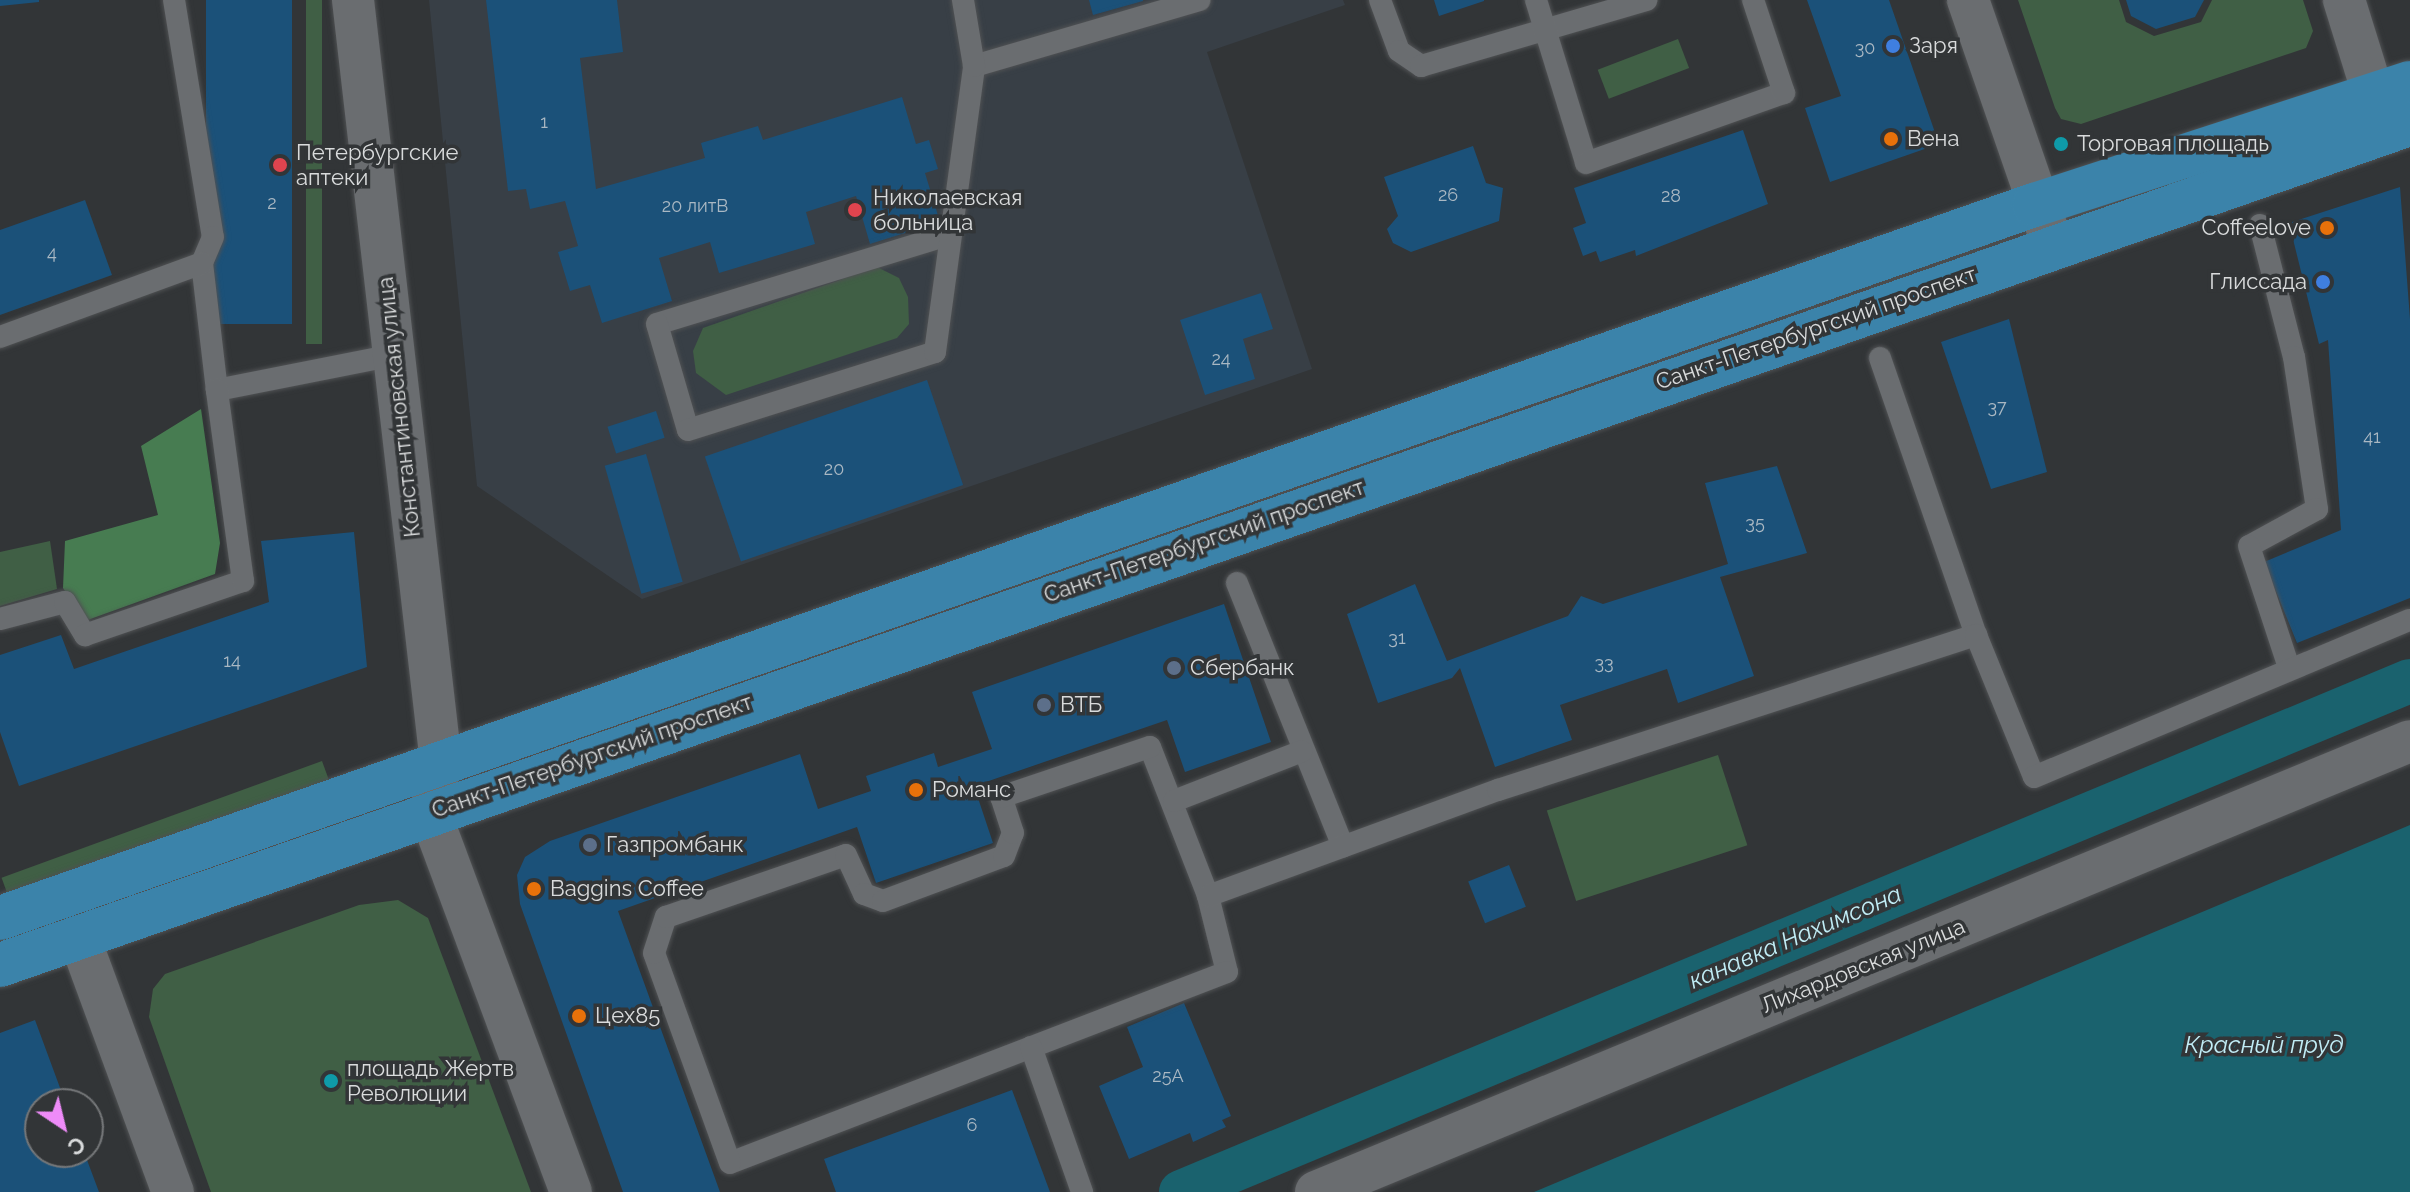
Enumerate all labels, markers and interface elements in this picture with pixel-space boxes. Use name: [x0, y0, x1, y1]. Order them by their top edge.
place label: Заря: [1909, 33, 1958, 59]
house number: 30: [1855, 37, 1875, 59]
marker: Заря: [1884, 37, 1902, 55]
house number: 1: [540, 111, 548, 133]
place label: Вена: [1907, 126, 1959, 152]
marker: Вена: [1882, 130, 1900, 148]
place label: Торговая площадь: [2077, 131, 2269, 157]
marker: Торговая площадь: [2052, 135, 2070, 153]
place label: Петербургские аптеки: [296, 139, 458, 190]
marker: Петербургские аптеки: [271, 156, 289, 174]
place label: Николаевская больница: [873, 184, 1022, 236]
house number: 26: [1438, 184, 1458, 206]
house number: 28: [1661, 185, 1681, 207]
house number: 2: [267, 192, 277, 214]
house number: 20 литВ: [662, 195, 728, 217]
marker: Николаевская больница: [844, 199, 866, 221]
place label: Cоffeelove: [2202, 215, 2311, 241]
marker: Cоffeelove: [2318, 219, 2336, 237]
house number: 4: [47, 242, 57, 264]
street label: Санкт-Петербургский проспект: [1652, 261, 1980, 395]
place label: Глиссада: [2209, 269, 2307, 295]
marker: Глиссада: [2314, 273, 2332, 291]
street label: Константиновская улица: [372, 275, 426, 539]
house number: 24: [1211, 348, 1231, 370]
house number: 37: [1987, 396, 2007, 418]
house number: 41: [2363, 426, 2381, 448]
house number: 20: [824, 458, 844, 480]
street label: Санкт-Петербургский проспект: [1040, 474, 1368, 608]
house number: 35: [1745, 512, 1765, 534]
house number: 31: [1388, 627, 1406, 649]
house number: 14: [223, 650, 241, 672]
house number: 33: [1594, 652, 1614, 674]
place label: Сбербанк: [1190, 655, 1295, 681]
marker: Сбербанк: [1165, 659, 1183, 677]
street label: Санкт-Петербургский проспект: [428, 689, 756, 823]
place label: ВТБ: [1060, 692, 1102, 718]
marker: ВТБ: [1035, 696, 1053, 714]
place label: Романс: [932, 777, 1011, 803]
marker: Романс: [907, 781, 925, 799]
place label: Газпромбанк: [606, 832, 744, 858]
marker: Газпромбанк: [581, 836, 599, 854]
place label: Baggins Coffee: [550, 876, 704, 902]
water label: канавка Нахимсона: [1684, 879, 1906, 995]
marker: Baggins Coffee: [525, 880, 543, 898]
street label: Лихардовская улица: [1757, 913, 1969, 1019]
place label: Цех85: [595, 1003, 660, 1029]
marker: Цех85: [570, 1007, 588, 1025]
water label: Красный пруд: [2184, 1031, 2344, 1059]
place label: площадь Жертв Революции: [347, 1055, 514, 1106]
house number: 25А: [1152, 1065, 1184, 1087]
marker: площадь Жертв Революции: [322, 1072, 340, 1090]
north arrow: [24, 1088, 104, 1168]
house number: 6: [967, 1114, 977, 1136]
text: С: [63, 1131, 90, 1161]

